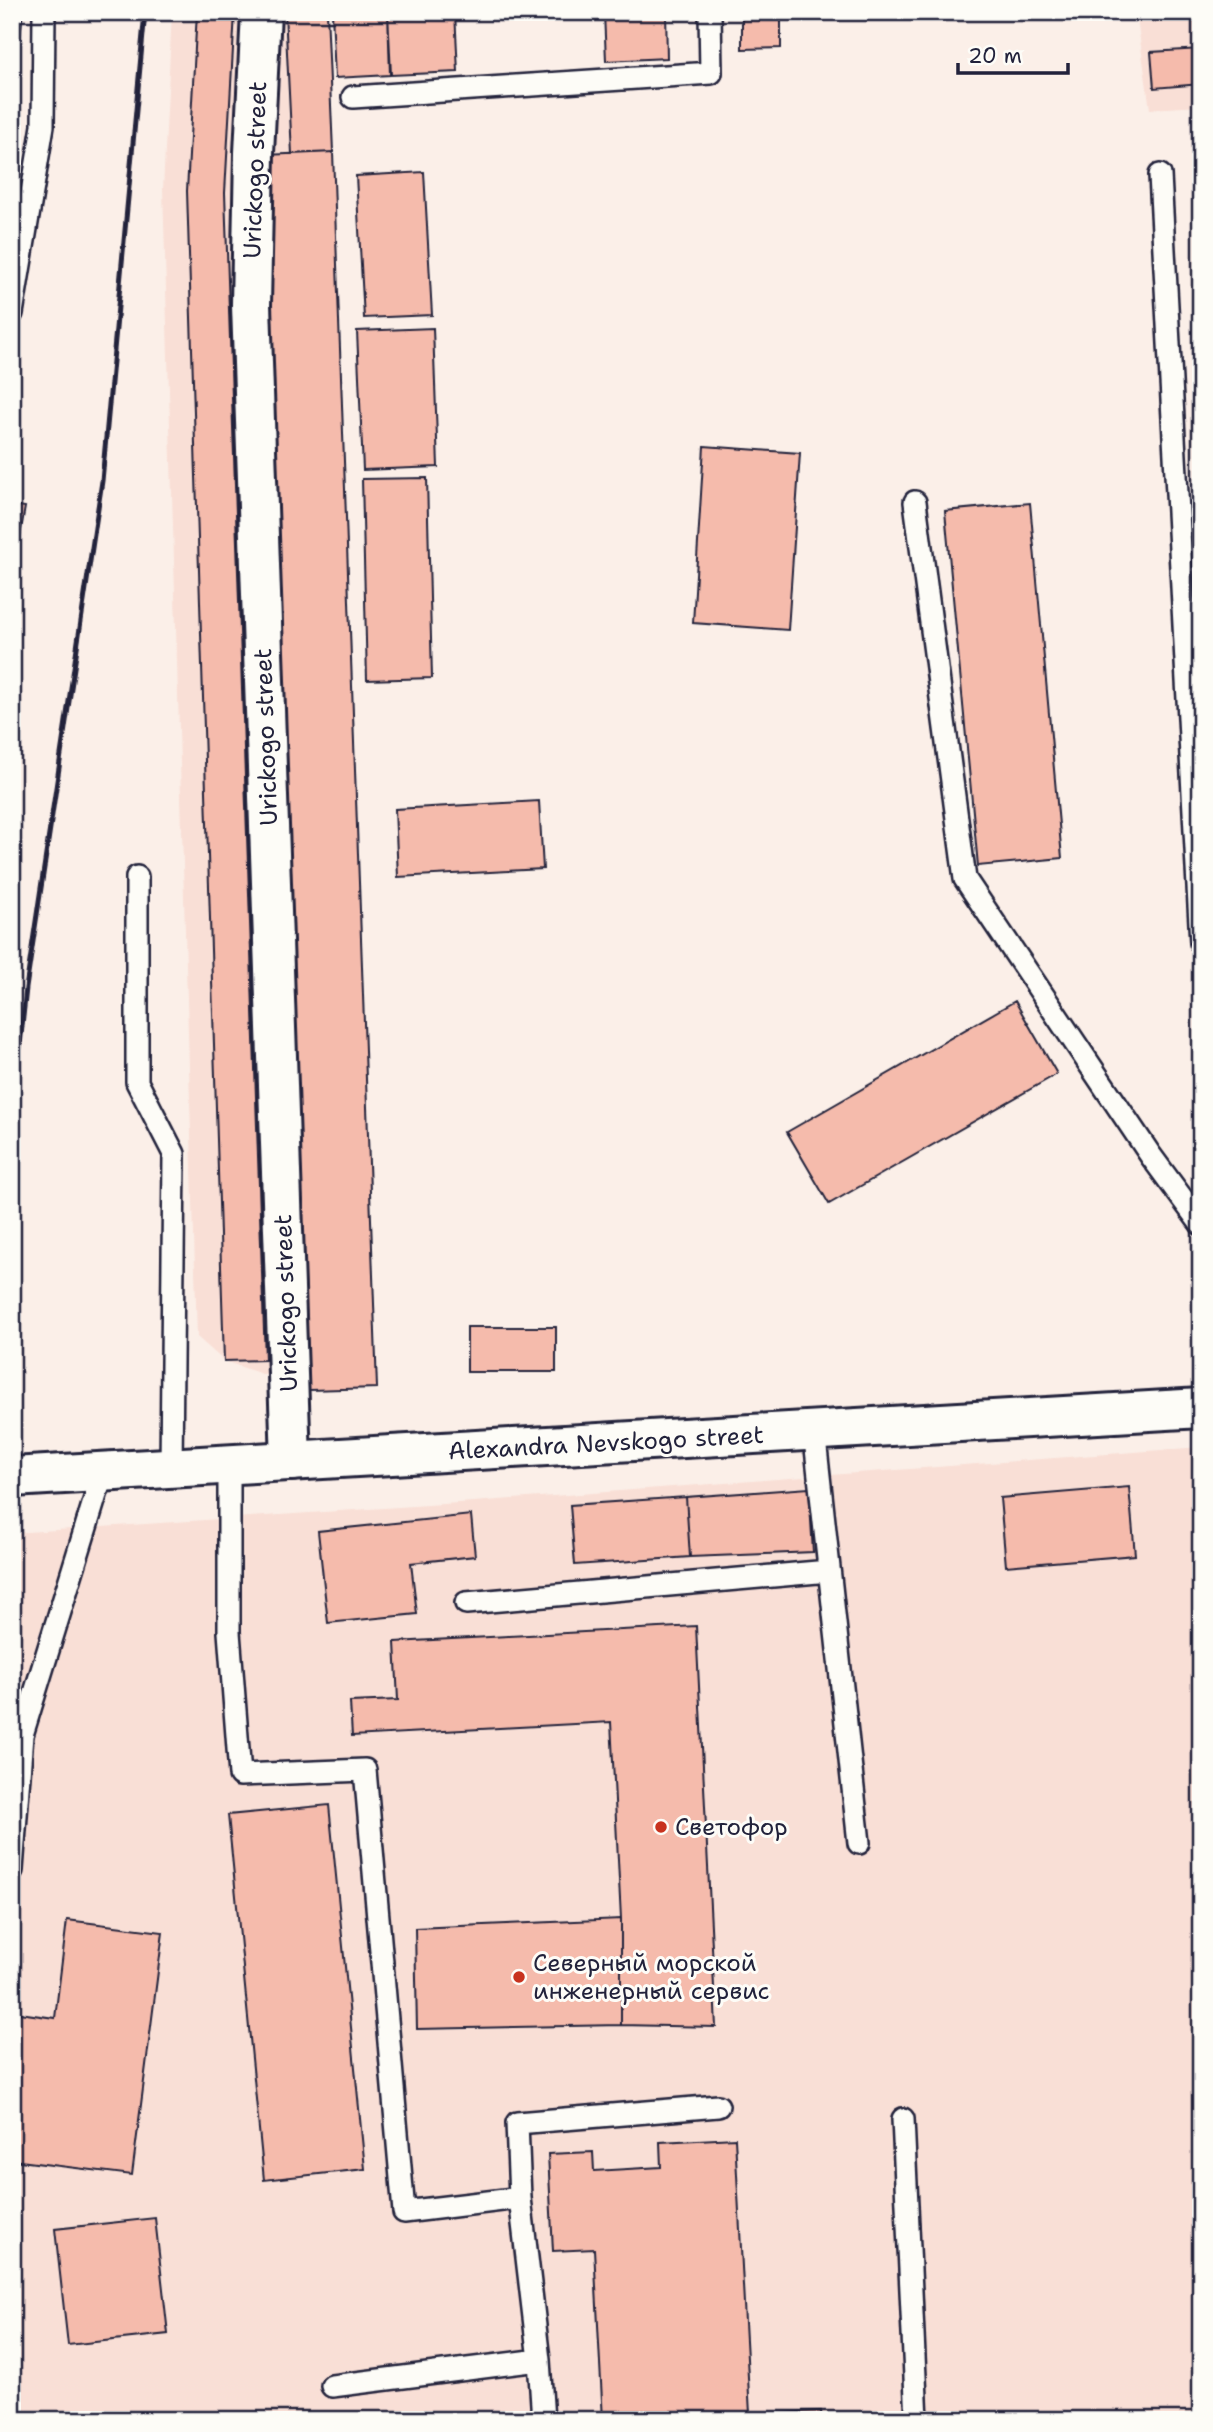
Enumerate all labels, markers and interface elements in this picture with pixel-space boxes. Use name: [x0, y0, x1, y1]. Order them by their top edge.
scale bar: [958, 32, 1068, 76]
text: 20 m: [968, 42, 1022, 70]
street label: Urickogo street: [236, 81, 274, 259]
street label: Urickogo street: [247, 648, 285, 826]
street label: Urickogo street: [267, 1214, 305, 1392]
street label: Alexandra Nevskogo street: [447, 1419, 765, 1467]
place label: Светофор: [675, 1811, 788, 1843]
marker: Светофор: [653, 1819, 669, 1835]
place label: Северный морской инженерный сервис: [533, 1947, 770, 2007]
marker: Северный морской инженерный сервис: [511, 1969, 527, 1985]

